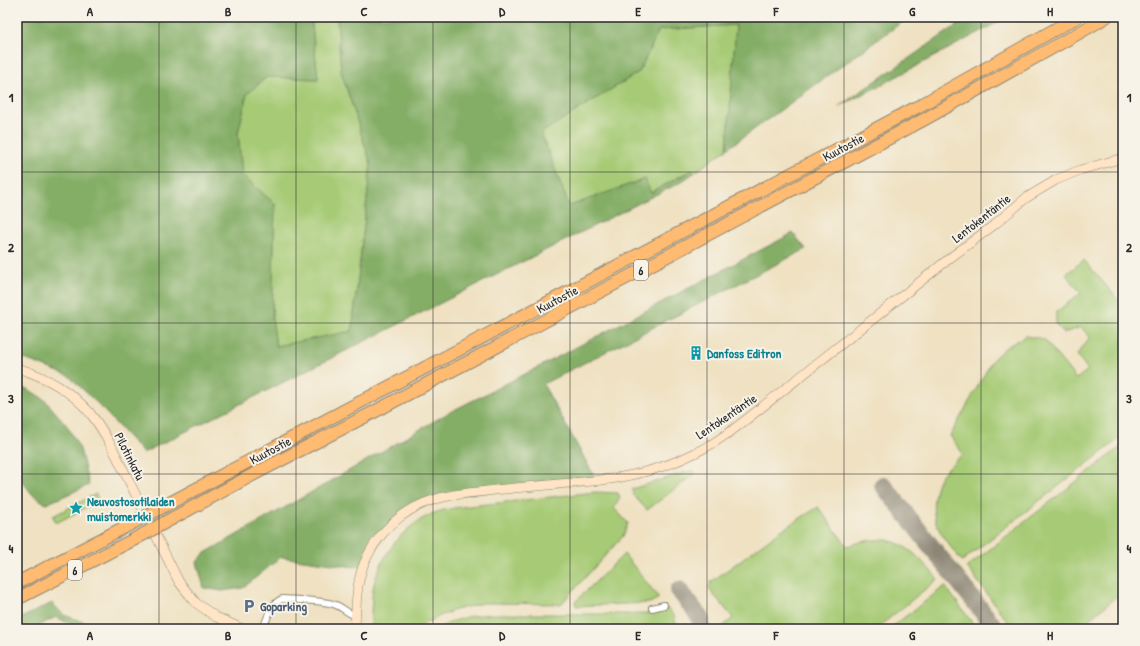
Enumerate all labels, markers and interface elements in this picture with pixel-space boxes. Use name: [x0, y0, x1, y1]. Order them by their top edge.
text: A: [87, 2, 94, 20]
text: B: [225, 2, 232, 20]
text: C: [360, 2, 368, 20]
text: D: [499, 2, 506, 20]
text: E: [635, 2, 641, 20]
text: F: [773, 2, 780, 20]
text: G: [909, 2, 916, 20]
text: H: [1047, 2, 1053, 20]
text: 1: [9, 88, 14, 106]
text: 1: [1127, 88, 1132, 106]
street label: Kuutostie: [819, 129, 867, 165]
street label: Lentokentäntie: [948, 189, 1014, 247]
text: 2: [8, 238, 15, 256]
text: 2: [1126, 238, 1133, 256]
road number: 6: [634, 260, 648, 280]
street label: Kuutostie: [533, 281, 581, 317]
place label: Danfoss Editron: [707, 344, 781, 362]
building icon: Danfoss Editron: [688, 345, 704, 361]
text: 3: [8, 389, 14, 407]
street label: Lentokentäntie: [692, 389, 760, 443]
text: 3: [1126, 389, 1132, 407]
street label: Pilotinkatu: [110, 429, 150, 483]
street label: Kuutostie: [246, 432, 294, 468]
place label: Neuvostosotilaiden muistomerkki: [87, 492, 175, 525]
place icon: Neuvostosotilaiden muistomerkki: [68, 500, 84, 516]
text: 4: [9, 539, 14, 557]
text: 4: [1127, 539, 1132, 557]
road number: 6: [68, 560, 82, 580]
place label: Goparking: [260, 597, 307, 616]
parking icon: Goparking: [241, 598, 257, 614]
text: A: [87, 626, 94, 644]
text: B: [225, 626, 232, 644]
text: C: [360, 626, 368, 644]
text: D: [499, 626, 506, 644]
text: E: [635, 626, 641, 644]
text: F: [773, 626, 780, 644]
text: G: [909, 626, 916, 644]
text: H: [1047, 626, 1053, 644]

